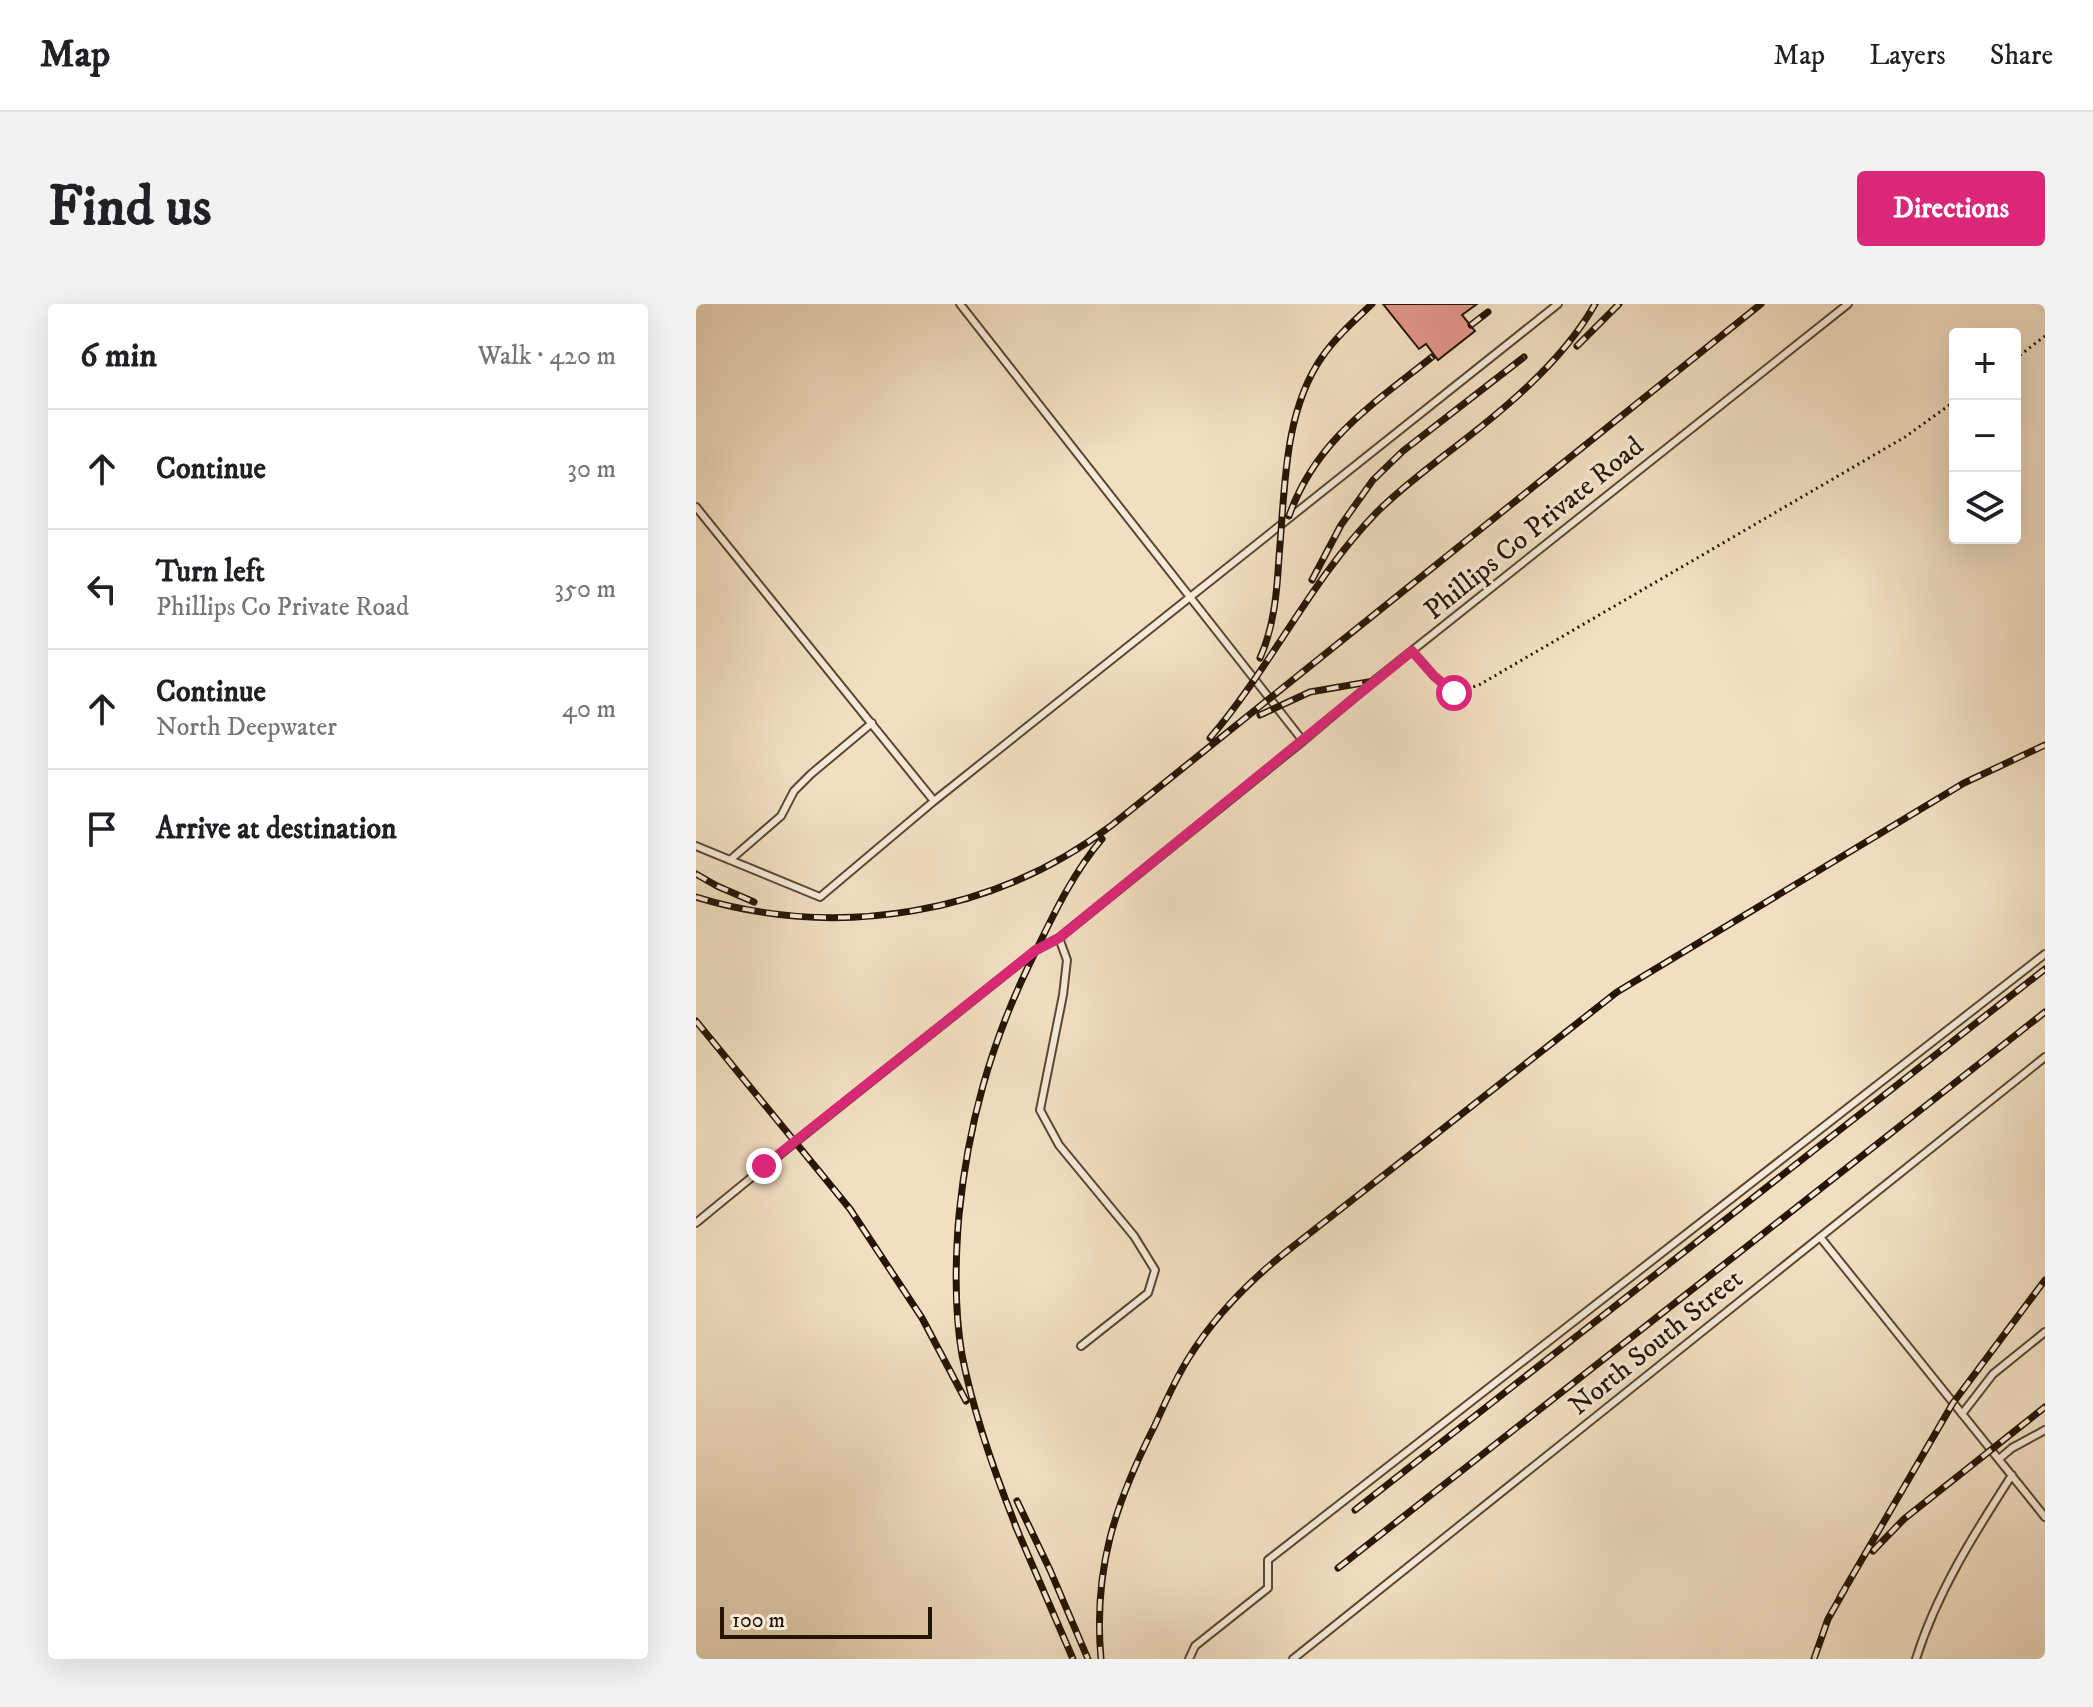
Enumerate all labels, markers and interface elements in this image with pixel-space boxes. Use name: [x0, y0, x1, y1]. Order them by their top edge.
text: Map: [40, 31, 110, 79]
text: Map: [1774, 38, 1825, 73]
text: Layers: [1869, 38, 1946, 73]
text: Share: [1990, 38, 2053, 73]
button: Directions: [1857, 171, 2045, 246]
text: Find us: [48, 173, 212, 243]
map controls: [1949, 328, 2021, 544]
button: +: [1949, 328, 2021, 400]
text: 6 min: [80, 335, 157, 377]
text: Walk · 420 m: [478, 340, 616, 373]
button: −: [1949, 400, 2021, 472]
street label: Phillips Co Private Road: [1417, 429, 1651, 628]
icon: ahead: [80, 447, 124, 491]
text: Continue: [156, 451, 266, 488]
text: 30 m: [567, 453, 616, 486]
button: layers: [1949, 472, 2021, 544]
text: Turn left: [156, 554, 265, 591]
icon: left: [80, 567, 124, 611]
text: 350 m: [554, 573, 616, 606]
text: Phillips Co Private Road: [156, 591, 409, 624]
text: Continue: [156, 674, 266, 711]
route start: [1436, 675, 1472, 711]
icon: ahead: [80, 687, 124, 731]
text: 40 m: [562, 693, 616, 726]
text: North Deepwater: [156, 711, 337, 744]
icon: arrive: [80, 807, 124, 851]
text: Arrive at destination: [156, 811, 397, 848]
route end: [746, 1148, 782, 1184]
street label: North South Street: [1562, 1261, 1750, 1423]
scale bar: [720, 1603, 932, 1639]
text: 100 m: [732, 1607, 785, 1634]

